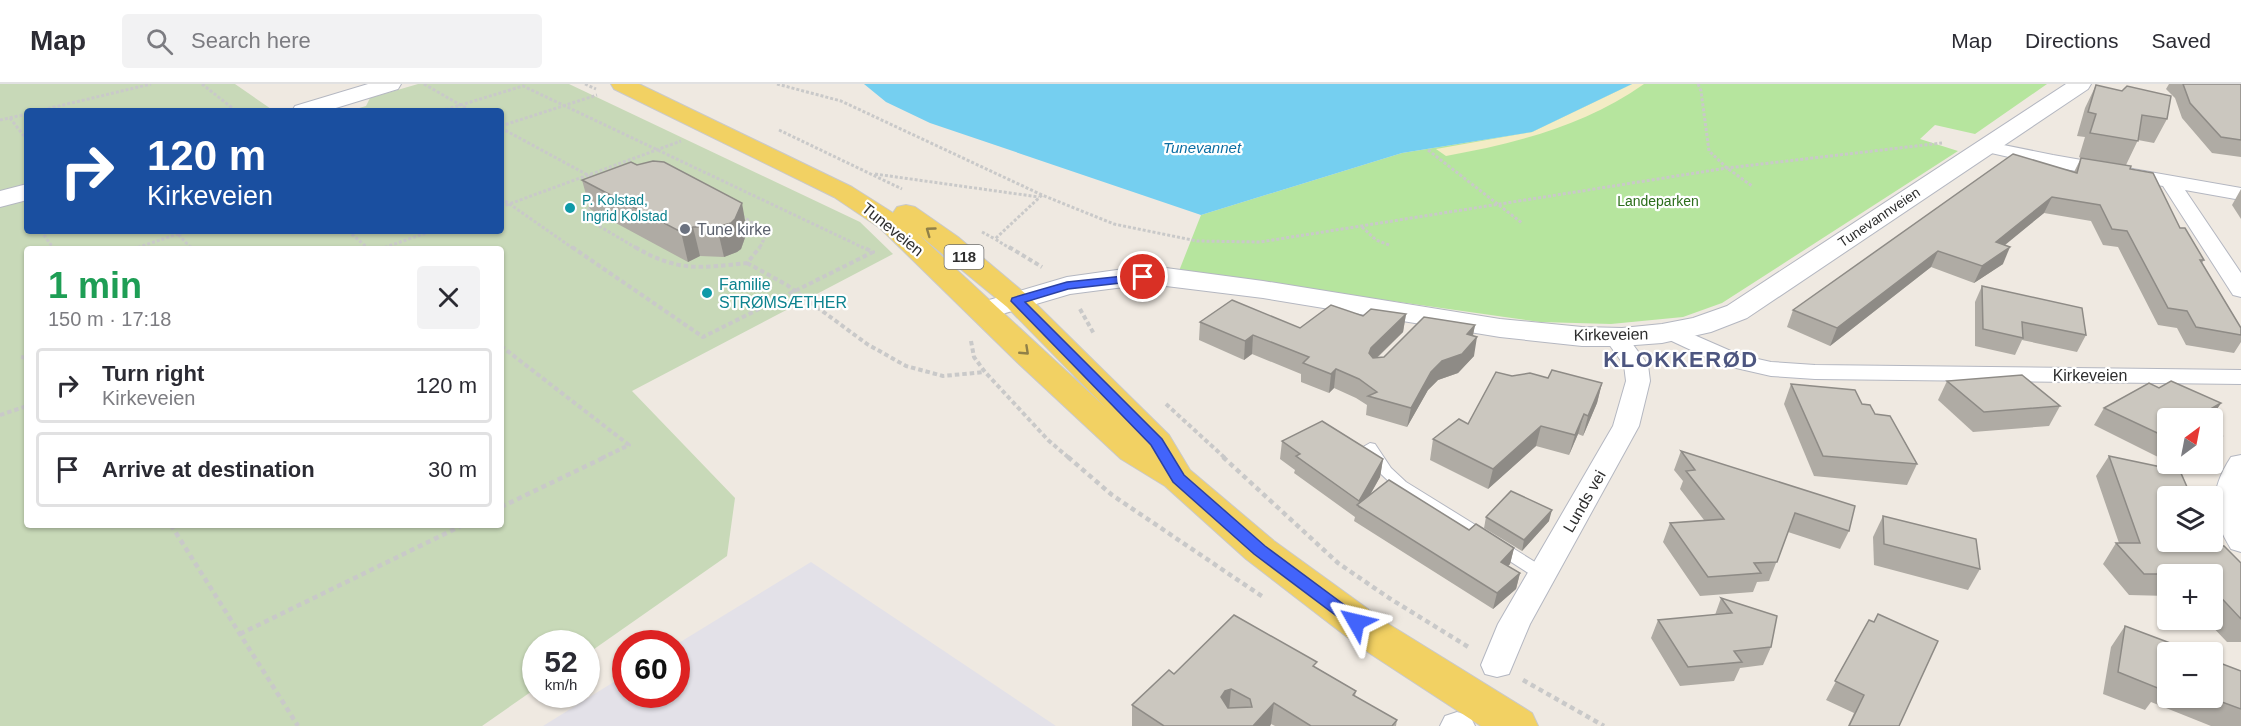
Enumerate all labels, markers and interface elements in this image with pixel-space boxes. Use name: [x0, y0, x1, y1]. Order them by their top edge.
search box: [122, 14, 542, 68]
text: Map: [30, 25, 86, 56]
icon: search: [143, 25, 176, 58]
text: Search here: [191, 28, 311, 53]
text: Map: [1951, 29, 1992, 52]
text: Directions: [2025, 29, 2118, 52]
text: Saved: [2151, 29, 2211, 52]
icon: right: [48, 132, 126, 210]
text: 120 m: [147, 132, 266, 179]
water label: Tunevannet: [1163, 139, 1242, 156]
text: Kirkeveien: [147, 181, 273, 211]
street label: Tunevannveien: [1835, 184, 1923, 250]
place label: P. Kolstad, Ingrid Kolstad: [582, 192, 668, 224]
park label: Landeparken: [1617, 193, 1699, 209]
street label: Tuneveien: [859, 199, 927, 259]
marker: P. Kolstad, Ingrid Kolstad: [563, 201, 577, 215]
place label: Tune kirke: [697, 221, 771, 238]
marker: Tune kirke: [678, 222, 692, 236]
one-way arrow: [926, 227, 937, 238]
road number: 118: [944, 245, 984, 269]
pin: [1117, 251, 1168, 302]
icon: arrive: [1126, 260, 1159, 293]
text: 1 min: [48, 265, 142, 306]
button: close: [417, 266, 480, 329]
place label: Familie STRØMSÆTHER: [719, 276, 847, 311]
marker: Familie STRØMSÆTHER: [700, 286, 714, 300]
text: 150 m · 17:18: [48, 308, 171, 330]
street label: Kirkeveien: [1574, 325, 1649, 344]
one-way arrow: [1017, 344, 1028, 355]
district label: KLOKKERØD: [1603, 347, 1759, 372]
text: Turn right: [102, 361, 204, 386]
street label: Kirkeveien: [2053, 367, 2127, 384]
icon: right: [51, 369, 84, 402]
text: 120 m: [416, 373, 477, 398]
text: Kirkeveien: [102, 387, 195, 409]
north arrow: [2157, 408, 2223, 474]
map controls: [2157, 408, 2223, 708]
icon: arrive: [51, 453, 84, 486]
text: Arrive at destination: [102, 457, 315, 482]
text: 30 m: [428, 457, 477, 482]
street label: Lunds vei: [1560, 467, 1609, 535]
button: layers: [2157, 486, 2223, 552]
button: +: [2157, 564, 2223, 630]
position arrow: [1324, 590, 1388, 654]
speed limit sign: 60: [612, 630, 690, 708]
button: −: [2157, 642, 2223, 708]
text: 52: [544, 645, 578, 678]
text: km/h: [545, 676, 577, 693]

